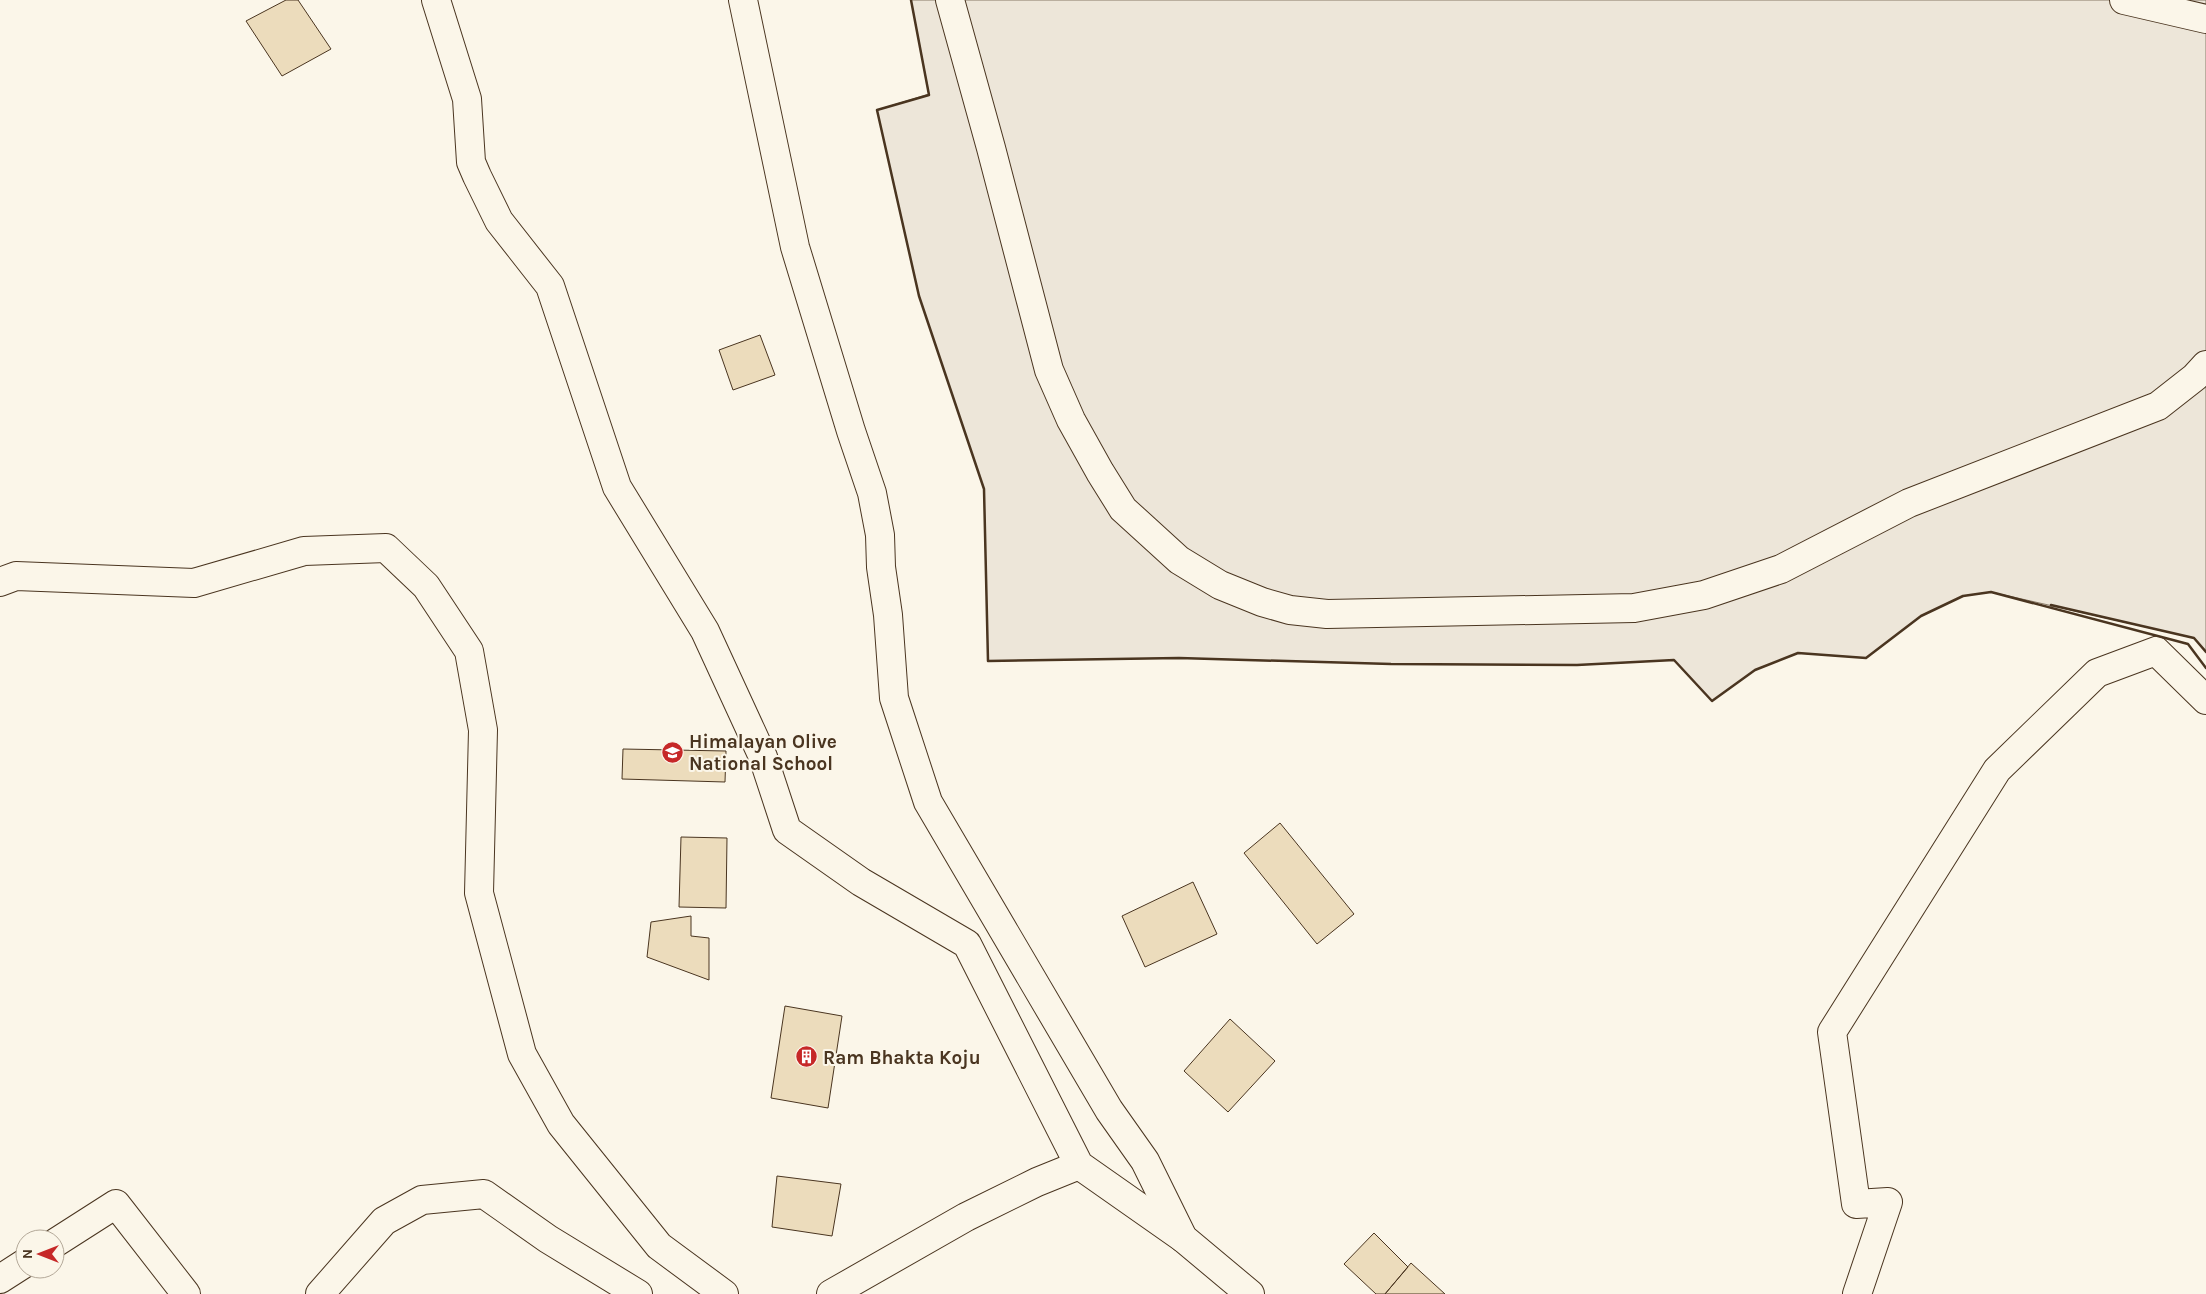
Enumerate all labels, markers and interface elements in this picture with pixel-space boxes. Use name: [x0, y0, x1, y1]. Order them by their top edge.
place label: Himalayan Olive National School: [689, 731, 837, 775]
school or university icon: Himalayan Olive National School: [661, 740, 685, 764]
building icon: Ram Bhakta Koju: [795, 1045, 819, 1069]
place label: Ram Bhakta Koju: [823, 1047, 981, 1069]
north arrow: [15, 1229, 65, 1279]
text: N: [19, 1249, 36, 1259]

